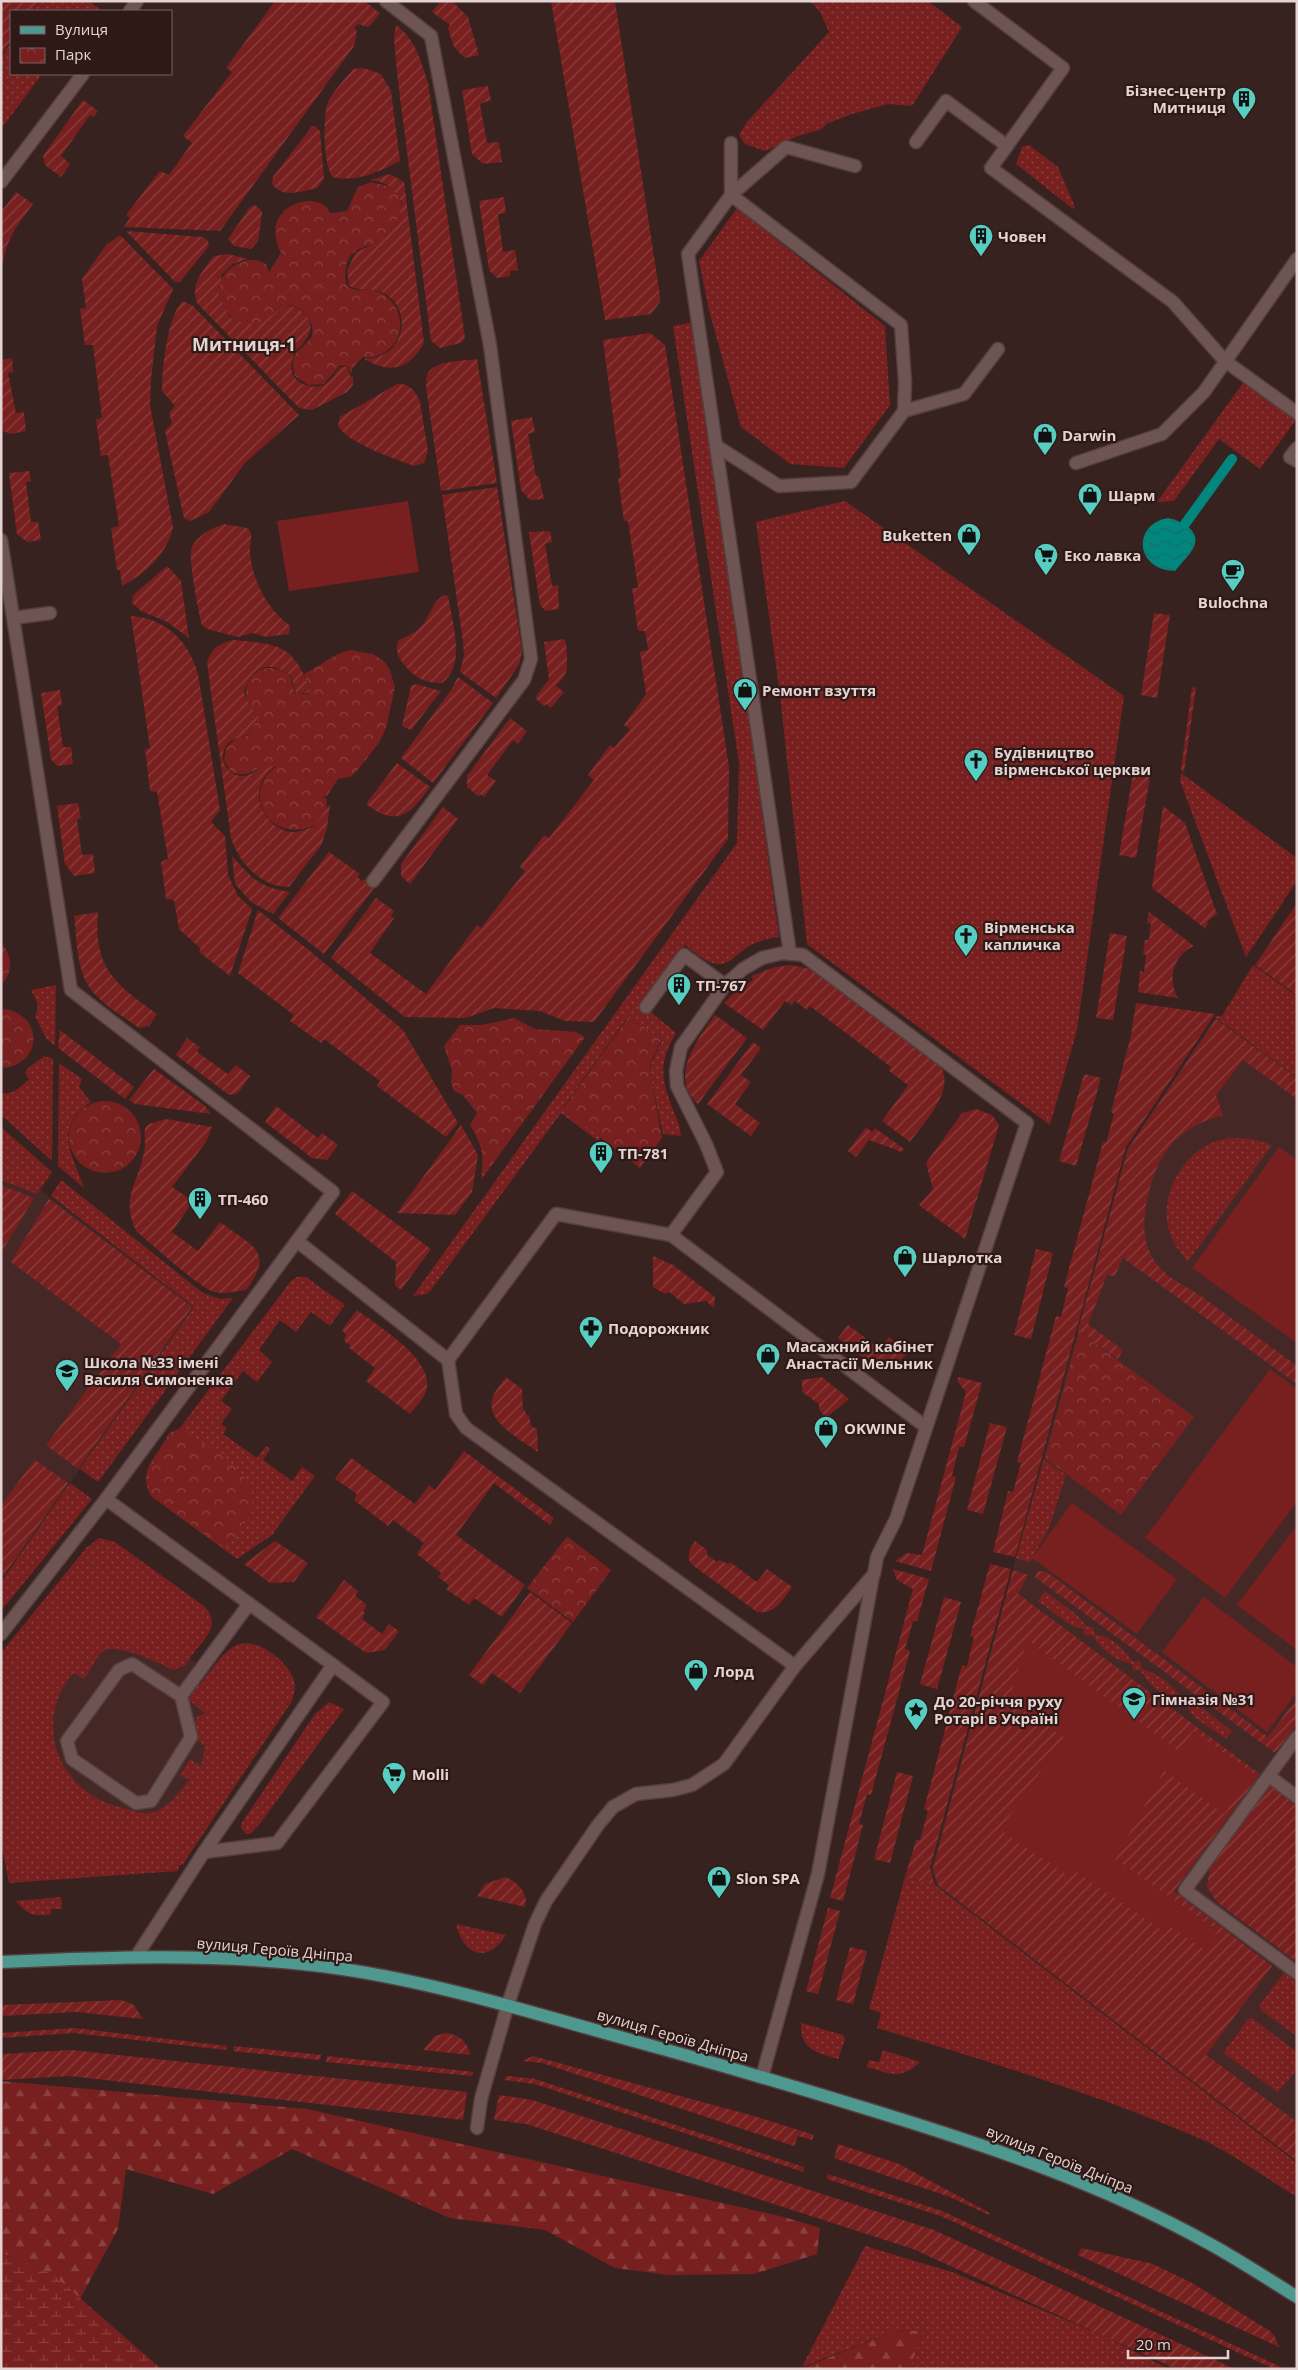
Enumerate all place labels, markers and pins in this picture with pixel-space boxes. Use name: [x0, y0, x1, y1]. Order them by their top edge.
place label: Бізнес-центр Митниця: [1125, 80, 1226, 117]
building icon: Бізнес-центр Митниця: [1231, 86, 1257, 120]
building icon: Човен: [968, 223, 994, 257]
place label: Човен: [998, 226, 1046, 246]
shop icon: Darwin: [1032, 422, 1058, 456]
place label: Darwin: [1062, 425, 1116, 445]
shop icon: Шарм: [1077, 482, 1103, 516]
place label: Шарм: [1108, 485, 1155, 505]
shop icon: Buketten: [956, 522, 982, 556]
place label: Buketten: [882, 525, 952, 545]
supermarket icon: Еко лавка: [1033, 542, 1059, 576]
place label: Еко лавка: [1064, 545, 1141, 565]
cafe icon: Bulochna: [1220, 558, 1246, 592]
place label: Bulochna: [1198, 592, 1268, 612]
shop icon: Ремонт взуття: [732, 677, 758, 711]
place label: Ремонт взуття: [762, 680, 876, 700]
place label: Будівництво вірменської церкви: [994, 742, 1151, 779]
church icon: Будівництво вірменської церкви: [963, 748, 989, 782]
place label: Вірменська капличка: [984, 917, 1075, 954]
church icon: Вірменська капличка: [953, 923, 979, 957]
building icon: ТП-767: [666, 972, 692, 1006]
place label: ТП-767: [696, 975, 747, 995]
building icon: ТП-781: [588, 1140, 614, 1174]
place label: ТП-781: [618, 1143, 668, 1163]
building icon: ТП-460: [187, 1186, 213, 1220]
place label: ТП-460: [218, 1189, 269, 1209]
shop icon: Шарлотка: [892, 1244, 918, 1278]
place label: Шарлотка: [922, 1247, 1002, 1267]
pharmacy icon: Подорожник: [578, 1315, 604, 1349]
place label: Подорожник: [608, 1318, 710, 1338]
place label: Масажний кабінет Анастасії Мельник: [786, 1336, 934, 1373]
shop icon: Масажний кабінет Анастасії Мельник: [755, 1342, 781, 1376]
place label: Школа №33 імені Василя Симоненка: [84, 1352, 234, 1389]
school or university icon: Школа №33 імені Василя Симоненка: [54, 1358, 80, 1392]
shop icon: OKWINE: [813, 1415, 839, 1449]
place label: OKWINE: [844, 1418, 906, 1438]
shop icon: Лорд: [683, 1658, 709, 1692]
place label: Лорд: [714, 1661, 754, 1681]
school or university icon: Гімназія №31: [1121, 1686, 1147, 1720]
place label: Гімназія №31: [1152, 1689, 1255, 1709]
place label: До 20-річчя руху Ротарі в Україні: [934, 1691, 1063, 1728]
place icon: До 20-річчя руху Ротарі в Україні: [903, 1697, 929, 1731]
supermarket icon: Molli: [381, 1761, 407, 1795]
place label: Molli: [412, 1764, 449, 1784]
shop icon: Slon SPA: [706, 1865, 732, 1899]
place label: Slon SPA: [736, 1868, 801, 1888]

